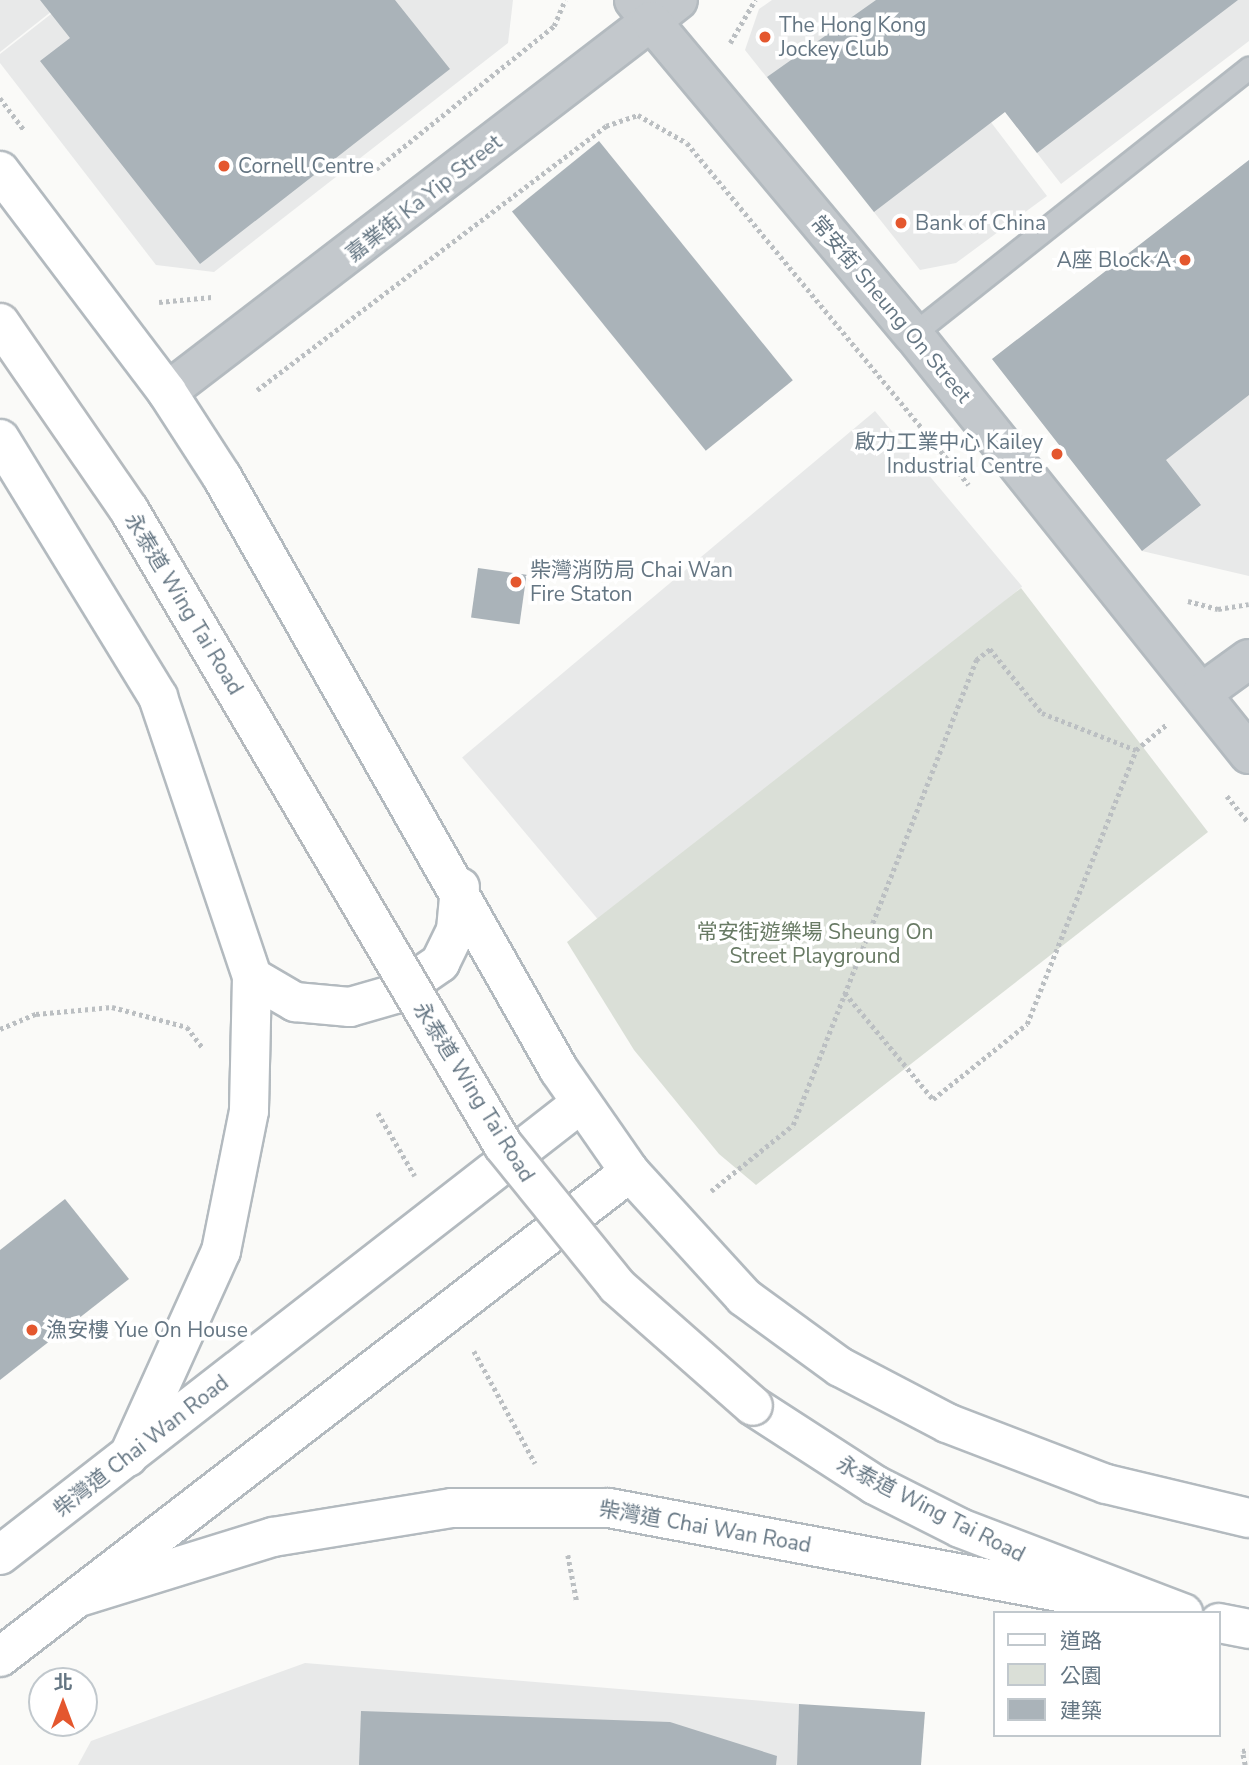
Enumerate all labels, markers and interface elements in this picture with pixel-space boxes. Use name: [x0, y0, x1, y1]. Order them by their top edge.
place label: The Hong Kong Jockey Club: [779, 12, 926, 62]
marker: The Hong Kong Jockey Club: [757, 29, 773, 45]
street label: 嘉業街 Ka Yip Street: [341, 129, 507, 267]
place label: Cornell Centre: [238, 153, 374, 179]
marker: Cornell Centre: [216, 158, 232, 174]
street label: 常安街 Sheung On Street: [805, 210, 977, 408]
place label: Bank of China: [915, 210, 1046, 236]
marker: Bank of China: [893, 215, 909, 231]
place label: A座 Block A: [1056, 247, 1171, 273]
marker: A座 Block A: [1177, 252, 1193, 268]
place label: 啟力工業中心 Kailey Industrial Centre: [855, 429, 1043, 479]
marker: 啟力工業中心 Kailey Industrial Centre: [1049, 446, 1065, 462]
street label: 永泰道 Wing Tai Road: [120, 509, 248, 699]
place label: 柴灣消防局 Chai Wan Fire Staton: [530, 557, 733, 607]
marker: 柴灣消防局 Chai Wan Fire Staton: [508, 574, 524, 590]
park label: 常安街遊樂場 Sheung On Street Playground: [697, 919, 933, 969]
street label: 永泰道 Wing Tai Road: [408, 997, 540, 1187]
place label: 漁安樓 Yue On House: [46, 1317, 248, 1343]
marker: 漁安樓 Yue On House: [24, 1322, 40, 1338]
street label: 柴灣道 Chai Wan Road: [48, 1370, 234, 1522]
street label: 永泰道 Wing Tai Road: [833, 1451, 1029, 1567]
street label: 柴灣道 Chai Wan Road: [597, 1496, 813, 1558]
legend: [993, 1611, 1221, 1737]
text: 道路: [1060, 1627, 1102, 1655]
text: 公園: [1060, 1662, 1102, 1690]
north arrow: [28, 1667, 98, 1737]
text: 北: [53, 1670, 73, 1696]
text: 建築: [1060, 1697, 1102, 1725]

